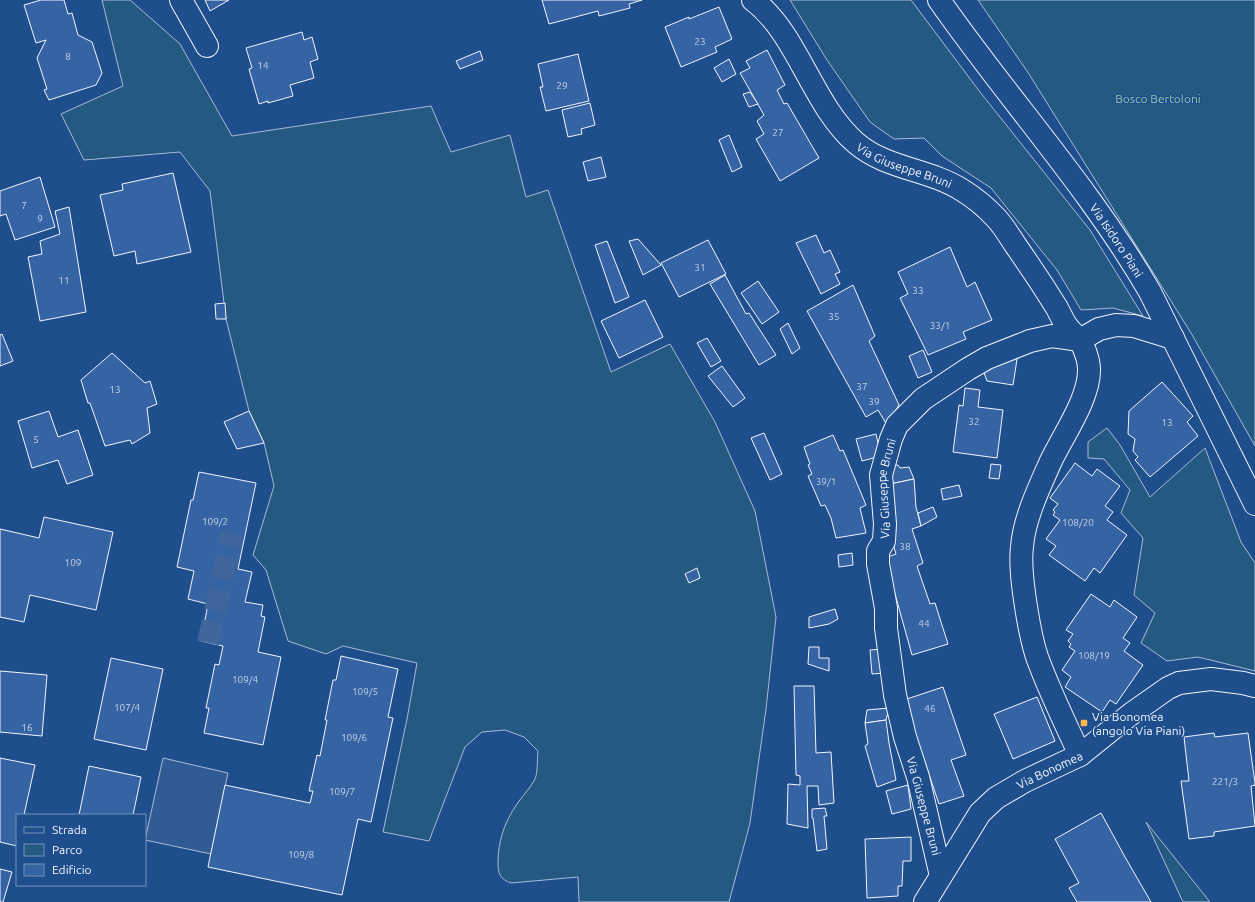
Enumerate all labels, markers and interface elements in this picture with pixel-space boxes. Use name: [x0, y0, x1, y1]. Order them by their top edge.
house number: 23: [694, 36, 706, 47]
house number: 8: [65, 51, 71, 62]
house number: 14: [257, 60, 269, 71]
house number: 29: [556, 80, 568, 91]
park label: Bosco Bertoloni: [1115, 92, 1201, 105]
house number: 27: [772, 127, 784, 138]
street label: Via Giuseppe Bruni: [854, 140, 954, 190]
house number: 7: [21, 200, 27, 211]
street label: Via Isidoro Piani: [1088, 201, 1146, 279]
house number: 9: [37, 213, 43, 224]
house number: 31: [694, 262, 706, 273]
house number: 11: [58, 275, 70, 286]
house number: 33: [912, 285, 924, 296]
house number: 35: [828, 311, 840, 322]
house number: 33/1: [930, 320, 950, 331]
house number: 37: [856, 381, 868, 392]
house number: 13: [109, 384, 121, 395]
house number: 39: [868, 396, 880, 407]
house number: 32: [968, 416, 980, 427]
house number: 13: [1161, 417, 1173, 428]
house number: 5: [33, 434, 39, 445]
street label: Via Giuseppe Bruni: [875, 437, 897, 539]
house number: 39/1: [816, 476, 836, 487]
house number: 109/2: [202, 516, 228, 527]
house number: 108/20: [1062, 517, 1094, 528]
house number: 38: [899, 541, 911, 552]
house number: 109: [65, 557, 81, 568]
house number: 44: [918, 618, 930, 629]
house number: 108/19: [1078, 650, 1110, 661]
house number: 109/4: [232, 674, 258, 685]
house number: 109/5: [352, 686, 378, 697]
house number: 107/4: [114, 702, 140, 713]
house number: 46: [924, 703, 936, 714]
place label: Via Bonomea (angolo Via Piani): [1092, 710, 1185, 738]
marker: Via Bonomea (angolo Via Piani): [1079, 718, 1089, 728]
house number: 16: [21, 722, 33, 733]
house number: 109/6: [341, 732, 367, 743]
street label: Via Bonomea: [1014, 748, 1084, 791]
street label: Via Giuseppe Bruni: [905, 755, 943, 857]
house number: 221/3: [1212, 776, 1238, 787]
house number: 109/7: [329, 786, 355, 797]
legend: [16, 814, 146, 886]
text: Strada: [52, 823, 87, 836]
text: Parco: [52, 843, 82, 856]
house number: 109/8: [288, 849, 314, 860]
text: Edificio: [52, 863, 92, 876]

